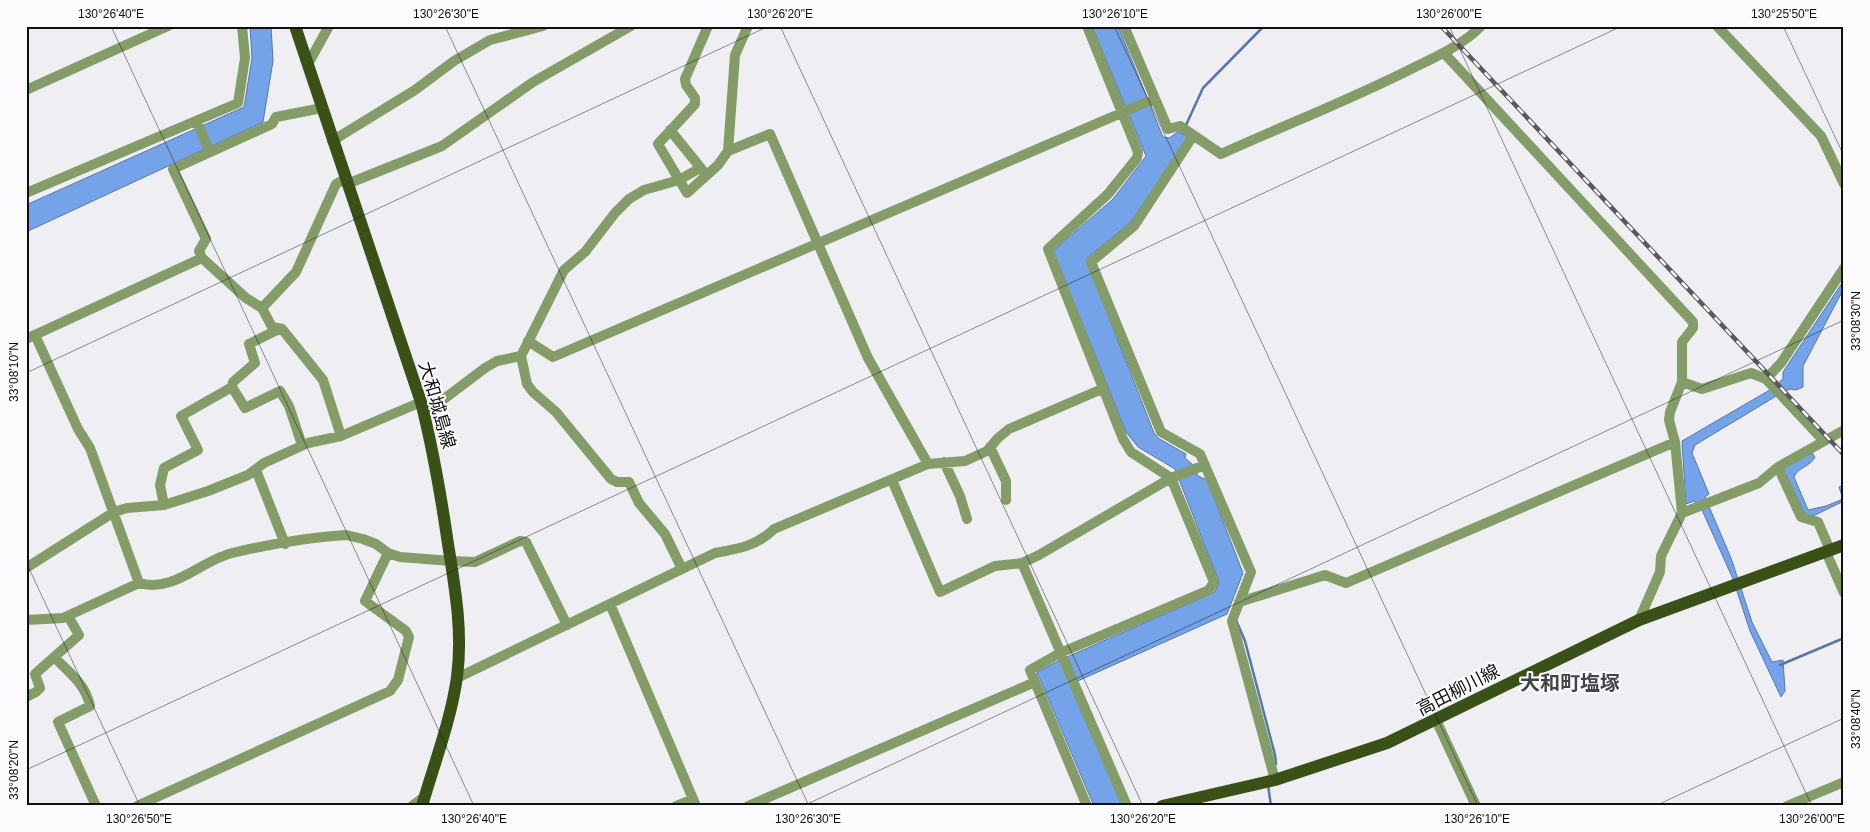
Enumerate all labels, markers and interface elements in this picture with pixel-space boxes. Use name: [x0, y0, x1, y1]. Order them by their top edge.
text: 130°26'40"E: [78, 7, 144, 21]
text: 130°26'30"E: [413, 7, 479, 21]
text: 130°26'20"E: [747, 7, 813, 21]
text: 130°26'10"E: [1082, 7, 1148, 21]
text: 130°26'00"E: [1416, 7, 1482, 21]
text: 130°25'50"E: [1751, 7, 1817, 21]
text: 33°08'30"N: [1849, 291, 1863, 351]
text: 33°08'10"N: [7, 342, 21, 402]
street label: 大和城島線: [415, 359, 459, 451]
street label: 高田柳川線: [1413, 661, 1503, 719]
district label: 大和町塩塚: [1520, 672, 1620, 694]
text: 33°08'40"N: [1849, 689, 1863, 749]
text: 33°08'20"N: [7, 740, 21, 800]
text: 130°26'50"E: [106, 812, 172, 826]
text: 130°26'40"E: [441, 812, 507, 826]
text: 130°26'30"E: [775, 812, 841, 826]
text: 130°26'20"E: [1110, 812, 1176, 826]
text: 130°26'10"E: [1444, 812, 1510, 826]
text: 130°26'00"E: [1779, 812, 1845, 826]

